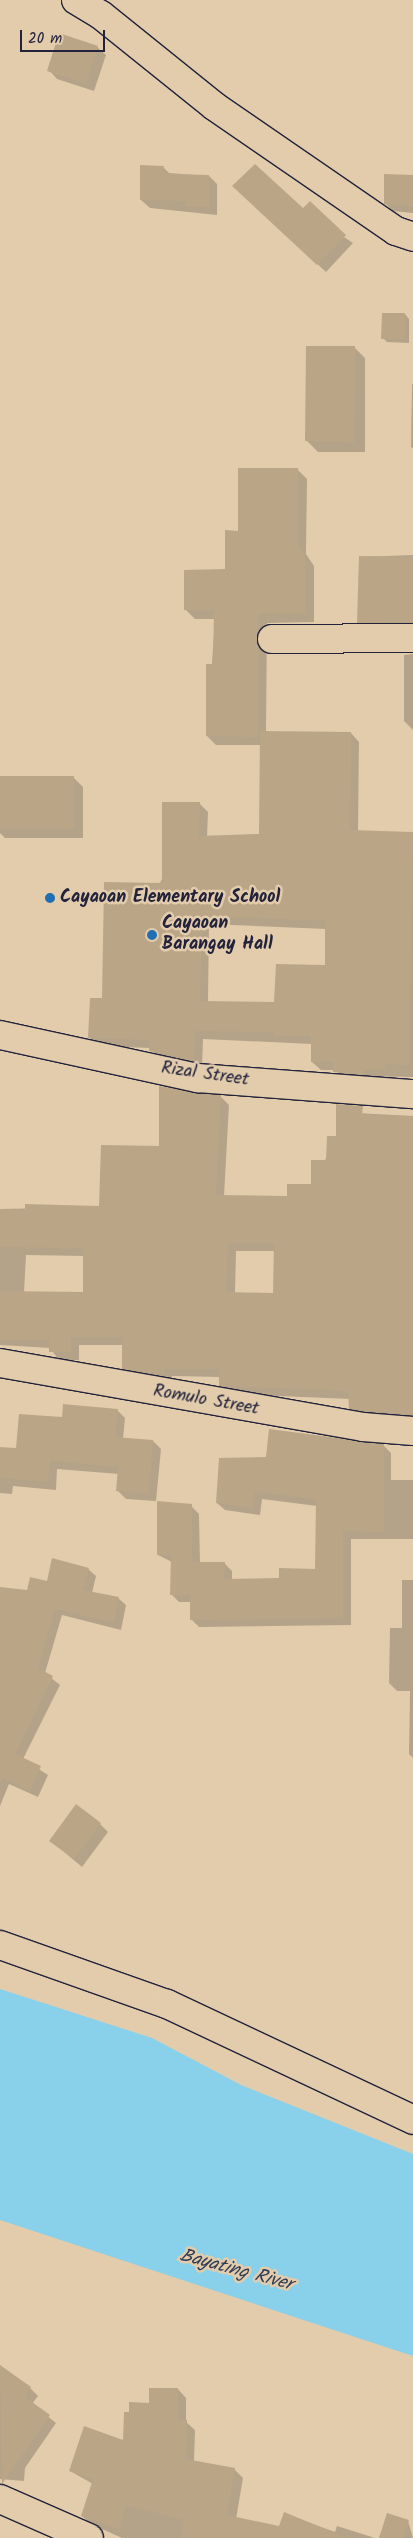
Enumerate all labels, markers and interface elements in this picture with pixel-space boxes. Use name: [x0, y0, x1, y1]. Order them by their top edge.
scale bar: [22, 20, 108, 52]
text: 20 m: [28, 27, 62, 51]
place label: Cayaoan Elementary School: [60, 887, 280, 909]
marker: Cayaoan Elementary School: [44, 892, 56, 904]
place label: Cayaoan Barangay Hall: [162, 914, 273, 956]
marker: Cayaoan Barangay Hall: [146, 929, 158, 941]
street label: Rizal Street: [160, 1058, 250, 1092]
street label: Romulo Street: [151, 1381, 261, 1421]
water label: Bayating River: [177, 2245, 295, 2297]

